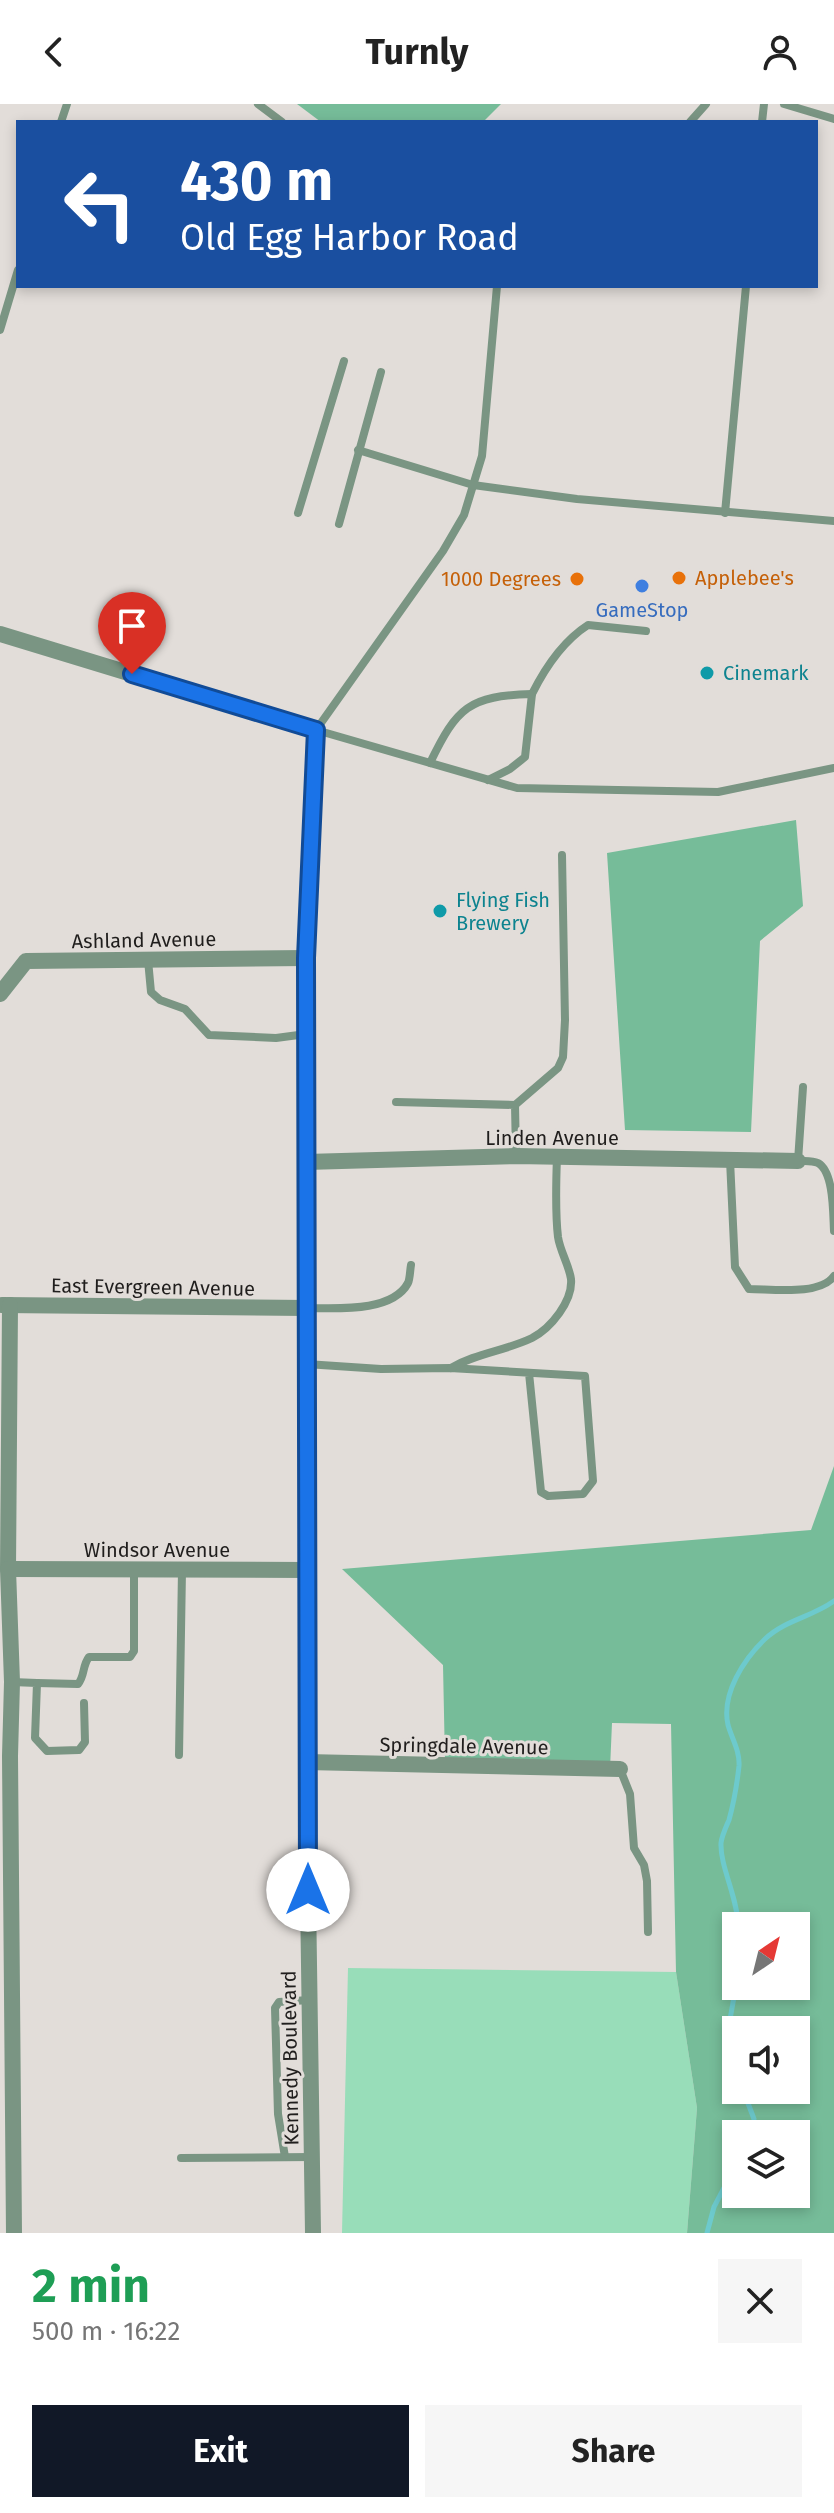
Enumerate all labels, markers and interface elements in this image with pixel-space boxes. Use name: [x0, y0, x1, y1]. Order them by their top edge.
icon: back: [32, 30, 76, 74]
text: Turnly: [366, 30, 468, 74]
icon: person: [758, 30, 802, 74]
text: 430 m: [180, 148, 333, 215]
icon: left: [48, 152, 152, 256]
text: Old Egg Harbor Road: [180, 216, 519, 260]
place label: Applebee's: [695, 566, 794, 590]
place label: 1000 Degrees: [441, 567, 561, 591]
marker: Applebee's: [670, 569, 688, 587]
marker: 1000 Degrees: [568, 570, 586, 588]
marker: GameStop: [633, 577, 651, 595]
pin: [98, 592, 166, 674]
place label: GameStop: [596, 598, 688, 622]
icon: arrive: [110, 604, 154, 648]
place label: Cinemark: [723, 661, 809, 685]
marker: Cinemark: [698, 664, 716, 682]
place label: Flying Fish Brewery: [456, 888, 550, 935]
marker: Flying Fish Brewery: [431, 902, 449, 920]
street label: Ashland Avenue: [72, 927, 216, 953]
street label: Linden Avenue: [485, 1126, 619, 1150]
street label: East Evergreen Avenue: [51, 1273, 255, 1301]
street label: Windsor Avenue: [84, 1538, 230, 1562]
street label: Springdale Avenue: [379, 1733, 549, 1759]
position arrow: [266, 1848, 350, 1932]
north arrow: [722, 1912, 810, 2000]
map controls: [722, 1912, 810, 2208]
street label: Kennedy Boulevard: [276, 1970, 304, 2146]
button: sound: [722, 2016, 810, 2104]
button: layers: [722, 2120, 810, 2208]
text: 2 min: [32, 2257, 150, 2315]
button: close: [718, 2259, 802, 2343]
text: 500 m · 16:22: [32, 2316, 180, 2347]
button: Exit: [32, 2405, 409, 2497]
button: Share: [425, 2405, 802, 2497]

